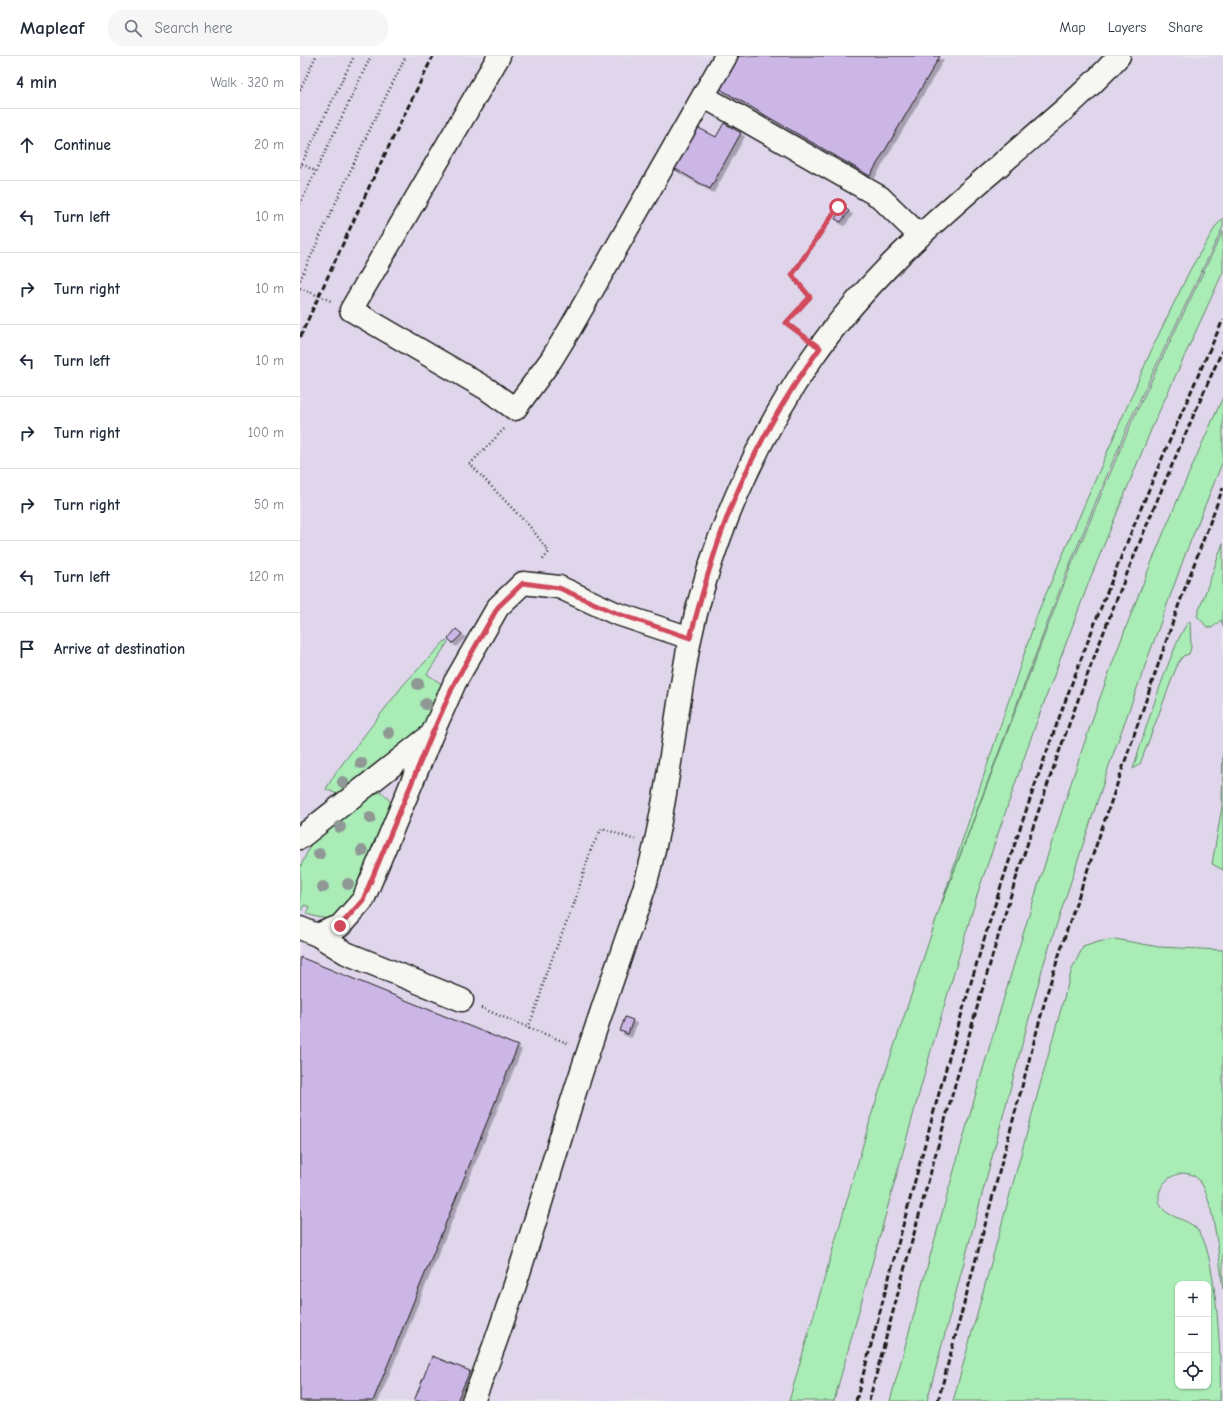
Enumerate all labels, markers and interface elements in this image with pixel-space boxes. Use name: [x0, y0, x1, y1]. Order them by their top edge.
search box: [108, 10, 388, 46]
text: Mapleaf: [20, 17, 84, 39]
icon: search: [122, 17, 144, 39]
text: Search here: [154, 19, 233, 37]
text: Map: [1059, 19, 1086, 36]
text: Layers: [1108, 19, 1146, 36]
text: Share: [1168, 19, 1203, 36]
text: 4 min: [16, 73, 57, 92]
text: Walk · 320 m: [210, 75, 284, 90]
icon: ahead: [16, 134, 38, 156]
text: Continue: [54, 136, 111, 154]
text: 20 m: [254, 137, 284, 152]
route start: [829, 198, 847, 216]
icon: left: [16, 206, 38, 228]
text: Turn left: [54, 208, 110, 226]
text: 10 m: [256, 209, 284, 224]
icon: right: [16, 278, 38, 300]
text: Turn right: [54, 280, 120, 298]
text: 10 m: [256, 281, 284, 296]
icon: left: [16, 350, 38, 372]
text: Turn left: [54, 352, 110, 370]
text: 10 m: [256, 353, 284, 368]
icon: right: [16, 422, 38, 444]
text: Turn right: [54, 424, 120, 442]
text: 100 m: [248, 425, 284, 440]
icon: right: [16, 494, 38, 516]
text: Turn right: [54, 496, 120, 514]
text: 50 m: [254, 497, 284, 512]
icon: left: [16, 566, 38, 588]
text: Turn left: [54, 568, 110, 586]
text: 120 m: [249, 569, 284, 584]
icon: arrive: [16, 638, 38, 660]
text: Arrive at destination: [54, 640, 185, 658]
route end: [331, 917, 349, 935]
map controls: [1175, 1281, 1211, 1389]
button: +: [1175, 1281, 1211, 1317]
button: −: [1175, 1317, 1211, 1353]
button: locate: [1175, 1353, 1211, 1389]

